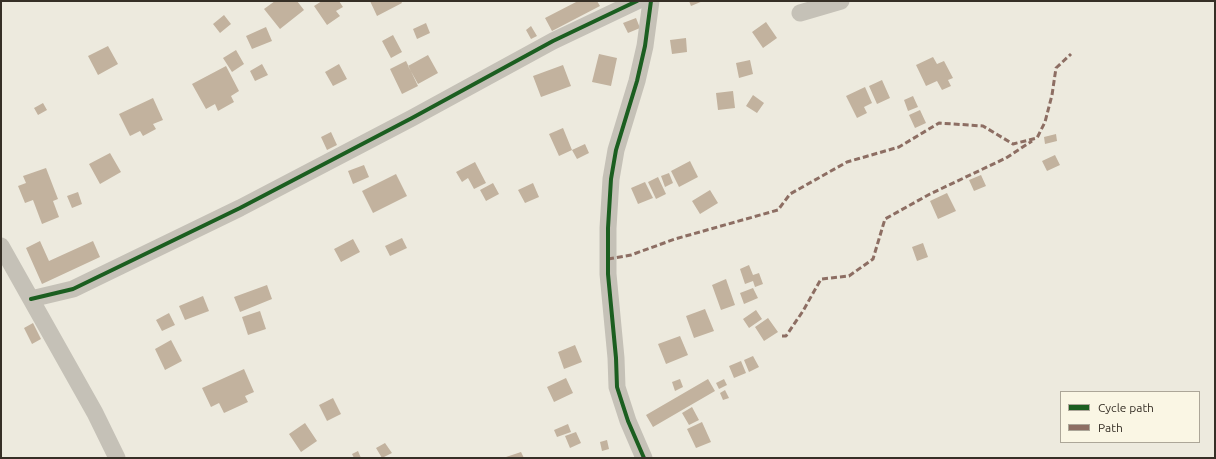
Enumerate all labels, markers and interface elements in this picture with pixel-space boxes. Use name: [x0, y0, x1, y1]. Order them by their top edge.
legend: [1060, 391, 1200, 443]
text: Cycle path: [1098, 401, 1154, 414]
text: Path: [1098, 421, 1123, 434]

